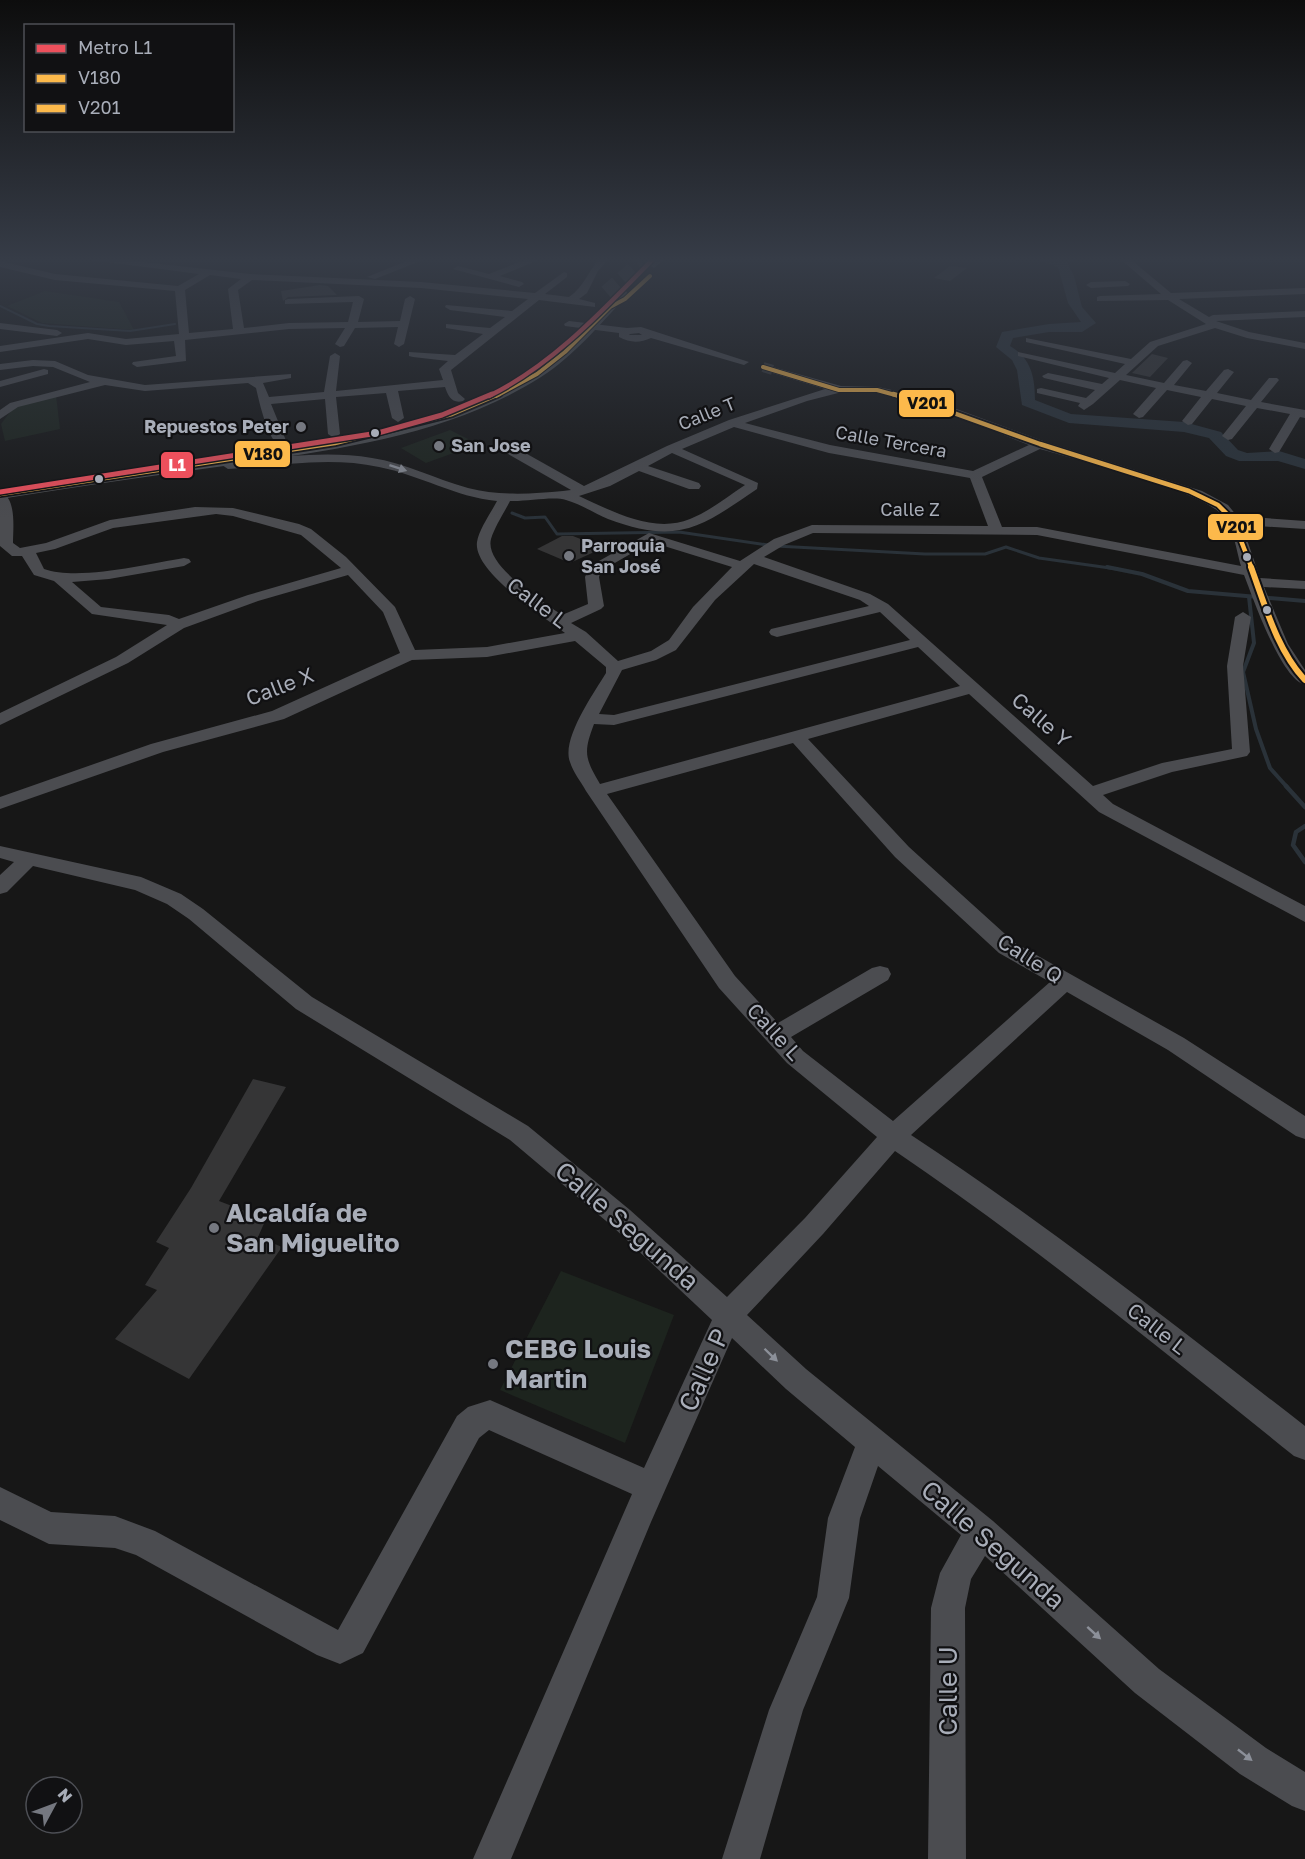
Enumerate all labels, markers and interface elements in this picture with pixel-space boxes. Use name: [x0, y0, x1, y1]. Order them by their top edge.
legend: [24, 24, 234, 132]
text: Metro L1: [78, 36, 153, 58]
text: V180: [78, 66, 121, 88]
text: V201: [78, 96, 121, 118]
line badge: V201: [898, 389, 955, 418]
street label: Calle T: [675, 392, 738, 434]
text: V201: [907, 393, 947, 413]
place label: Repuestos Peter: [144, 415, 289, 437]
marker: Repuestos Peter: [294, 420, 308, 434]
street label: Calle Tercera: [834, 420, 949, 462]
unlabelled marker: [369, 427, 381, 439]
place label: San Jose: [451, 434, 531, 456]
marker: San Jose: [432, 439, 446, 453]
line badge: V180: [234, 440, 291, 468]
text: V180: [243, 444, 283, 464]
line badge: L1: [160, 451, 194, 479]
text: L1: [168, 455, 186, 475]
one-way arrow: [389, 464, 407, 474]
unlabelled marker: [93, 473, 105, 485]
street label: Calle Z: [880, 498, 940, 520]
line badge: V201: [1207, 513, 1264, 541]
text: V201: [1216, 517, 1256, 537]
place label: Parroquia San José: [581, 534, 665, 577]
marker: Parroquia San José: [562, 549, 576, 563]
unlabelled marker: [1241, 551, 1253, 563]
street label: Calle L: [502, 571, 573, 633]
unlabelled marker: [1261, 604, 1273, 616]
street label: Calle X: [242, 661, 317, 711]
street label: Calle Y: [1007, 686, 1077, 752]
street label: Calle Q: [993, 928, 1068, 989]
street label: Calle L: [742, 997, 808, 1065]
street label: Calle Segunda: [549, 1155, 706, 1297]
place label: Alcaldía de San Miguelito: [226, 1197, 400, 1258]
marker: Alcaldía de San Miguelito: [207, 1221, 221, 1235]
street label: Calle L: [1123, 1297, 1193, 1360]
street label: Calle P: [672, 1324, 735, 1416]
place label: CEBG Louis Martin: [505, 1333, 651, 1394]
one-way arrow: [763, 1348, 777, 1362]
marker: CEBG Louis Martin: [486, 1357, 500, 1371]
street label: Calle Segunda: [915, 1474, 1072, 1616]
one-way arrow: [1086, 1626, 1101, 1640]
street label: Calle U: [932, 1646, 963, 1736]
one-way arrow: [1237, 1749, 1253, 1761]
north arrow: [24, 1775, 84, 1835]
text: N: [54, 1784, 77, 1806]

